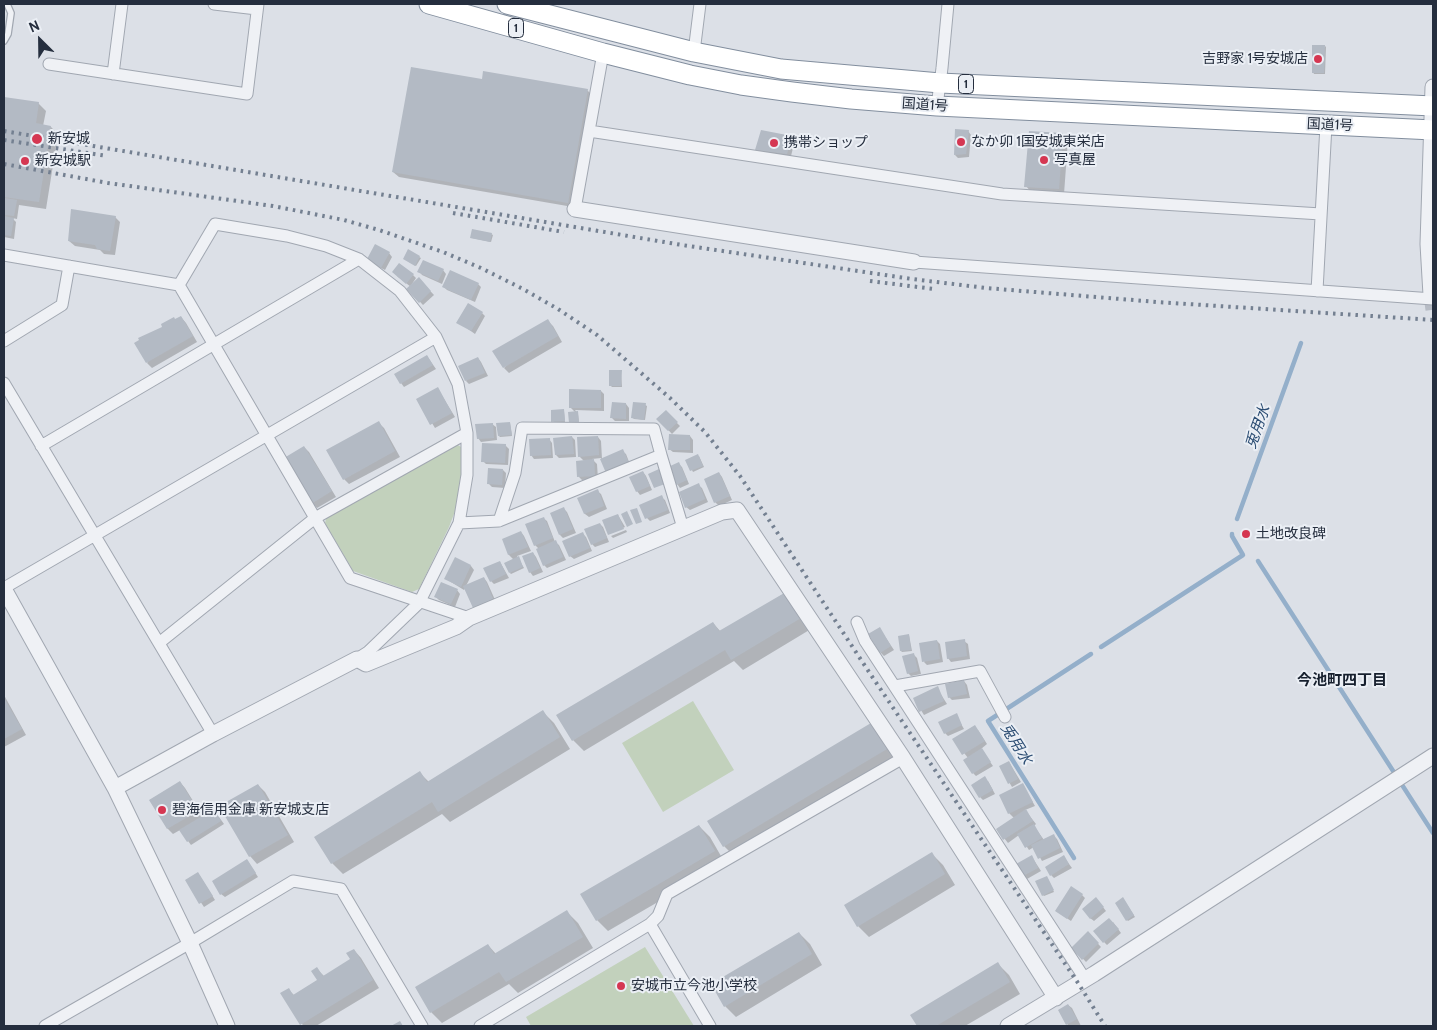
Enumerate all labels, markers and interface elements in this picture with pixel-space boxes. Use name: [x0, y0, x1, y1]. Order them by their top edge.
north arrow: [15, 15, 65, 65]
text: N: [26, 16, 42, 36]
road number: 1: [508, 18, 524, 38]
place label: 吉野家 1号安城店: [1202, 51, 1308, 67]
marker: 吉野家 1号安城店: [1312, 53, 1324, 65]
road number: 1: [958, 74, 974, 94]
street label: 国道1号: [901, 95, 949, 115]
street label: 国道1号: [1306, 115, 1354, 135]
place label: 新安城: [48, 131, 90, 147]
marker: 新安城: [30, 132, 44, 146]
place label: なか卯 1国安城東栄店: [971, 134, 1105, 150]
place label: 携帯ショップ: [784, 135, 868, 151]
marker: なか卯 1国安城東栄店: [955, 136, 967, 148]
marker: 携帯ショップ: [768, 137, 780, 149]
place label: 写真屋: [1054, 152, 1096, 168]
place label: 新安城駅: [35, 153, 91, 169]
marker: 写真屋: [1038, 154, 1050, 166]
marker: 新安城駅: [19, 155, 31, 167]
water label: 兎用水: [1242, 403, 1274, 451]
place label: 土地改良碑: [1256, 526, 1326, 542]
marker: 土地改良碑: [1240, 528, 1252, 540]
district label: 今池町四丁目: [1297, 672, 1387, 690]
water label: 兎用水: [996, 720, 1036, 768]
place label: 碧海信用金庫 新安城支店: [172, 802, 329, 818]
marker: 碧海信用金庫 新安城支店: [156, 804, 168, 816]
place label: 安城市立今池小学校: [631, 978, 757, 994]
marker: 安城市立今池小学校: [615, 980, 627, 992]

